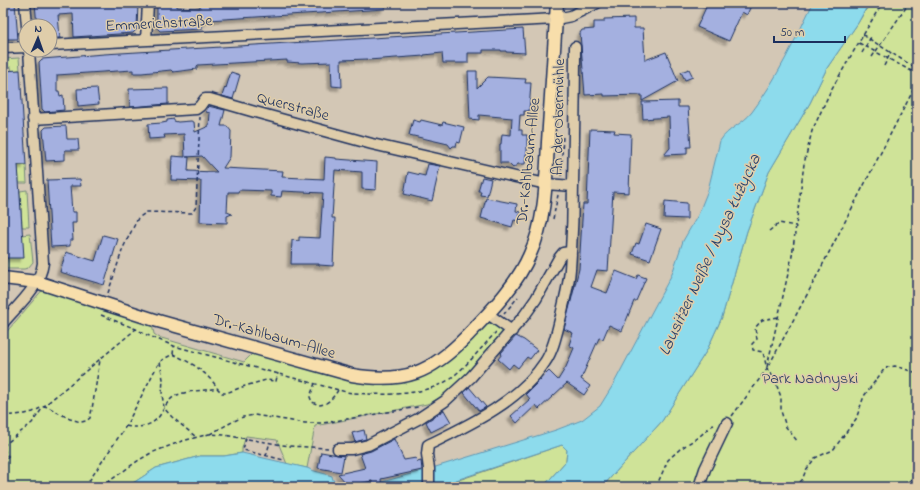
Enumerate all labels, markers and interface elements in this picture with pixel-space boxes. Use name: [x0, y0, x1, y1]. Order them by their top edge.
street label: Emmerichstraße: [105, 9, 214, 39]
north arrow: [18, 18, 58, 58]
scale bar: [774, 18, 845, 44]
text: N: [34, 21, 42, 37]
text: 50 m: [780, 24, 804, 42]
street label: An der Obermühle: [546, 58, 572, 176]
street label: Querstraße: [254, 86, 333, 128]
street label: Dr.-Kahlbaum-Allee: [510, 96, 548, 226]
water label: Lausitzer Neiße / Nysa Łużycka: [652, 150, 769, 360]
street label: Dr.-Kahlbaum-Allee: [209, 308, 339, 366]
park label: Park Nadnyski: [762, 367, 858, 391]

